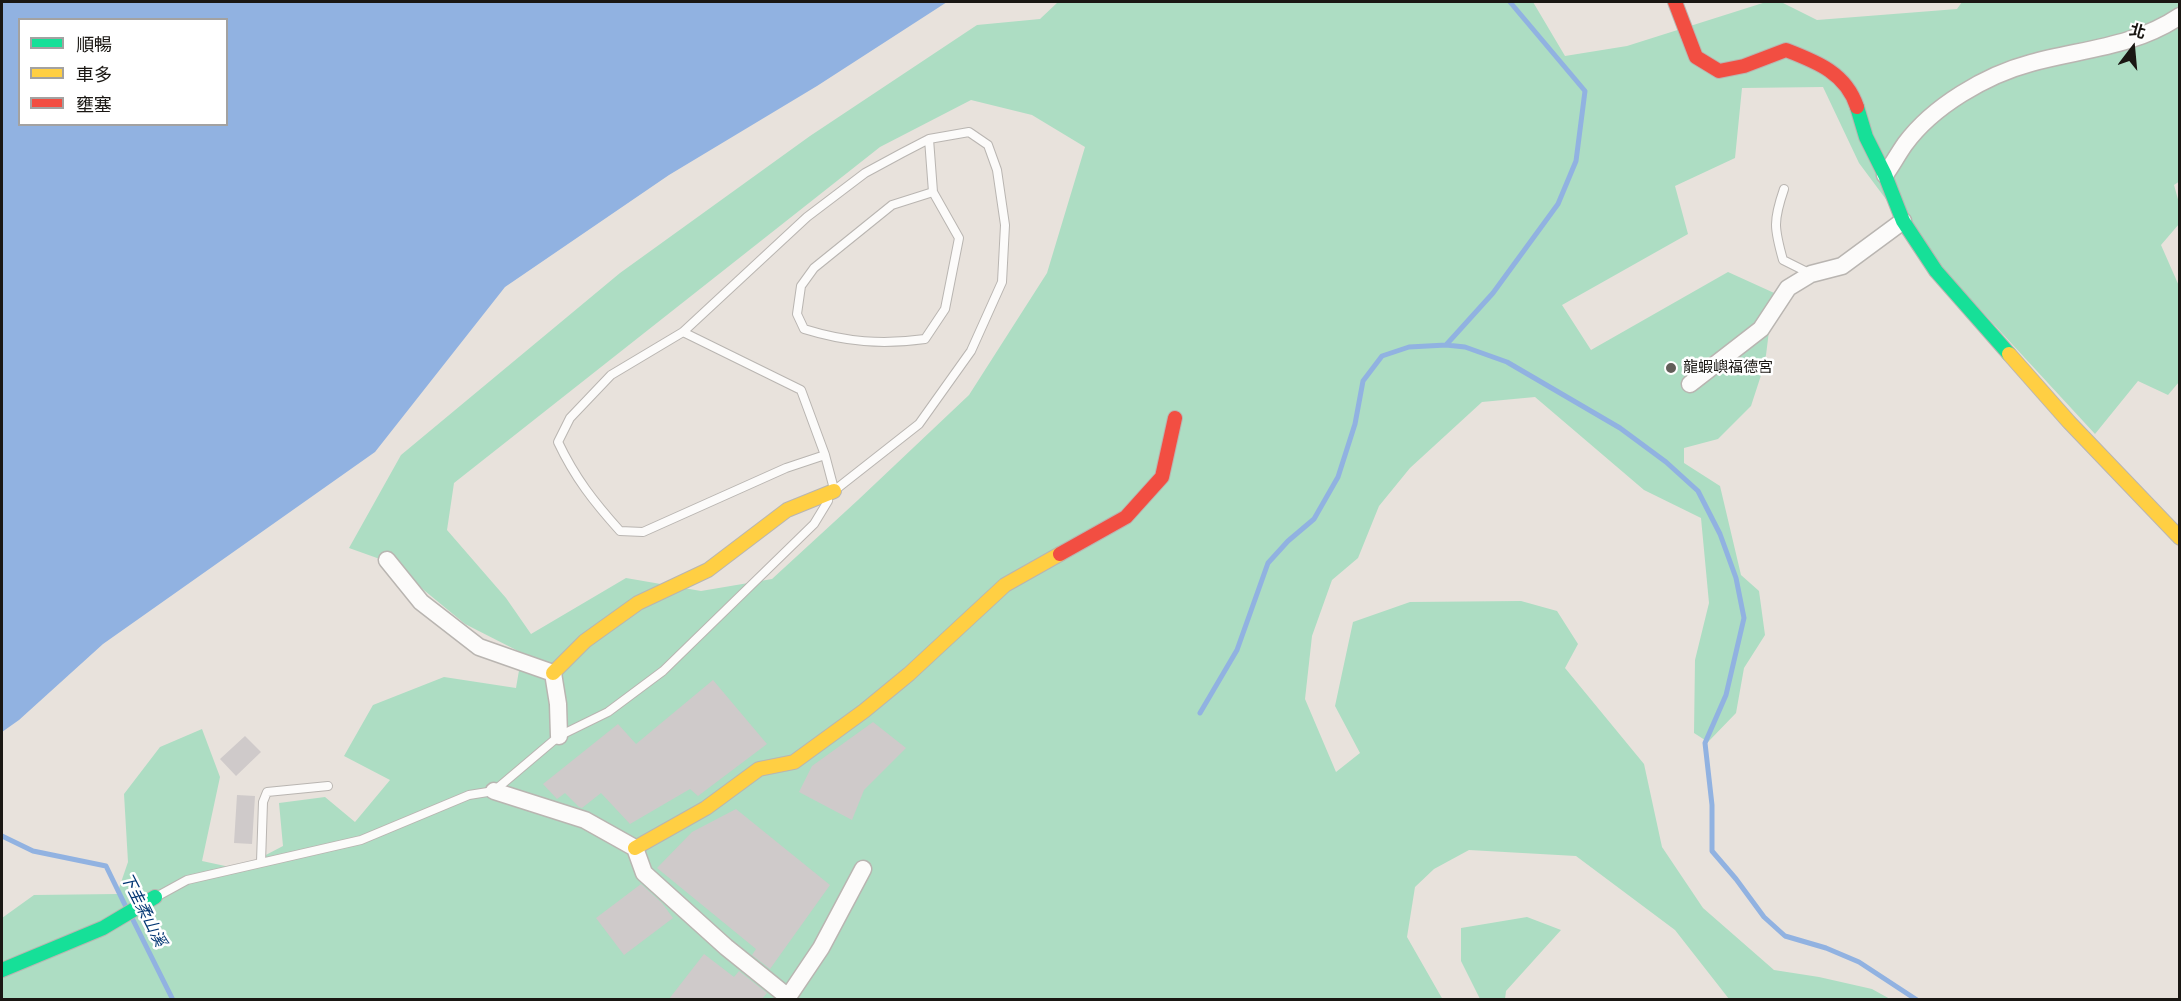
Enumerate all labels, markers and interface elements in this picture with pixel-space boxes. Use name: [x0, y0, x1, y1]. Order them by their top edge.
legend: [18, 18, 228, 126]
north arrow: [2103, 18, 2163, 78]
text: 北: [2128, 19, 2148, 43]
text: 順暢: [76, 33, 112, 56]
text: 車多: [76, 63, 112, 86]
text: 壅塞: [76, 93, 112, 116]
place label: 龍蝦嶼福德宮: [1683, 359, 1773, 377]
marker: 龍蝦嶼福德宮: [1664, 361, 1678, 375]
water label: 下圭柔山溪: [116, 870, 170, 950]

